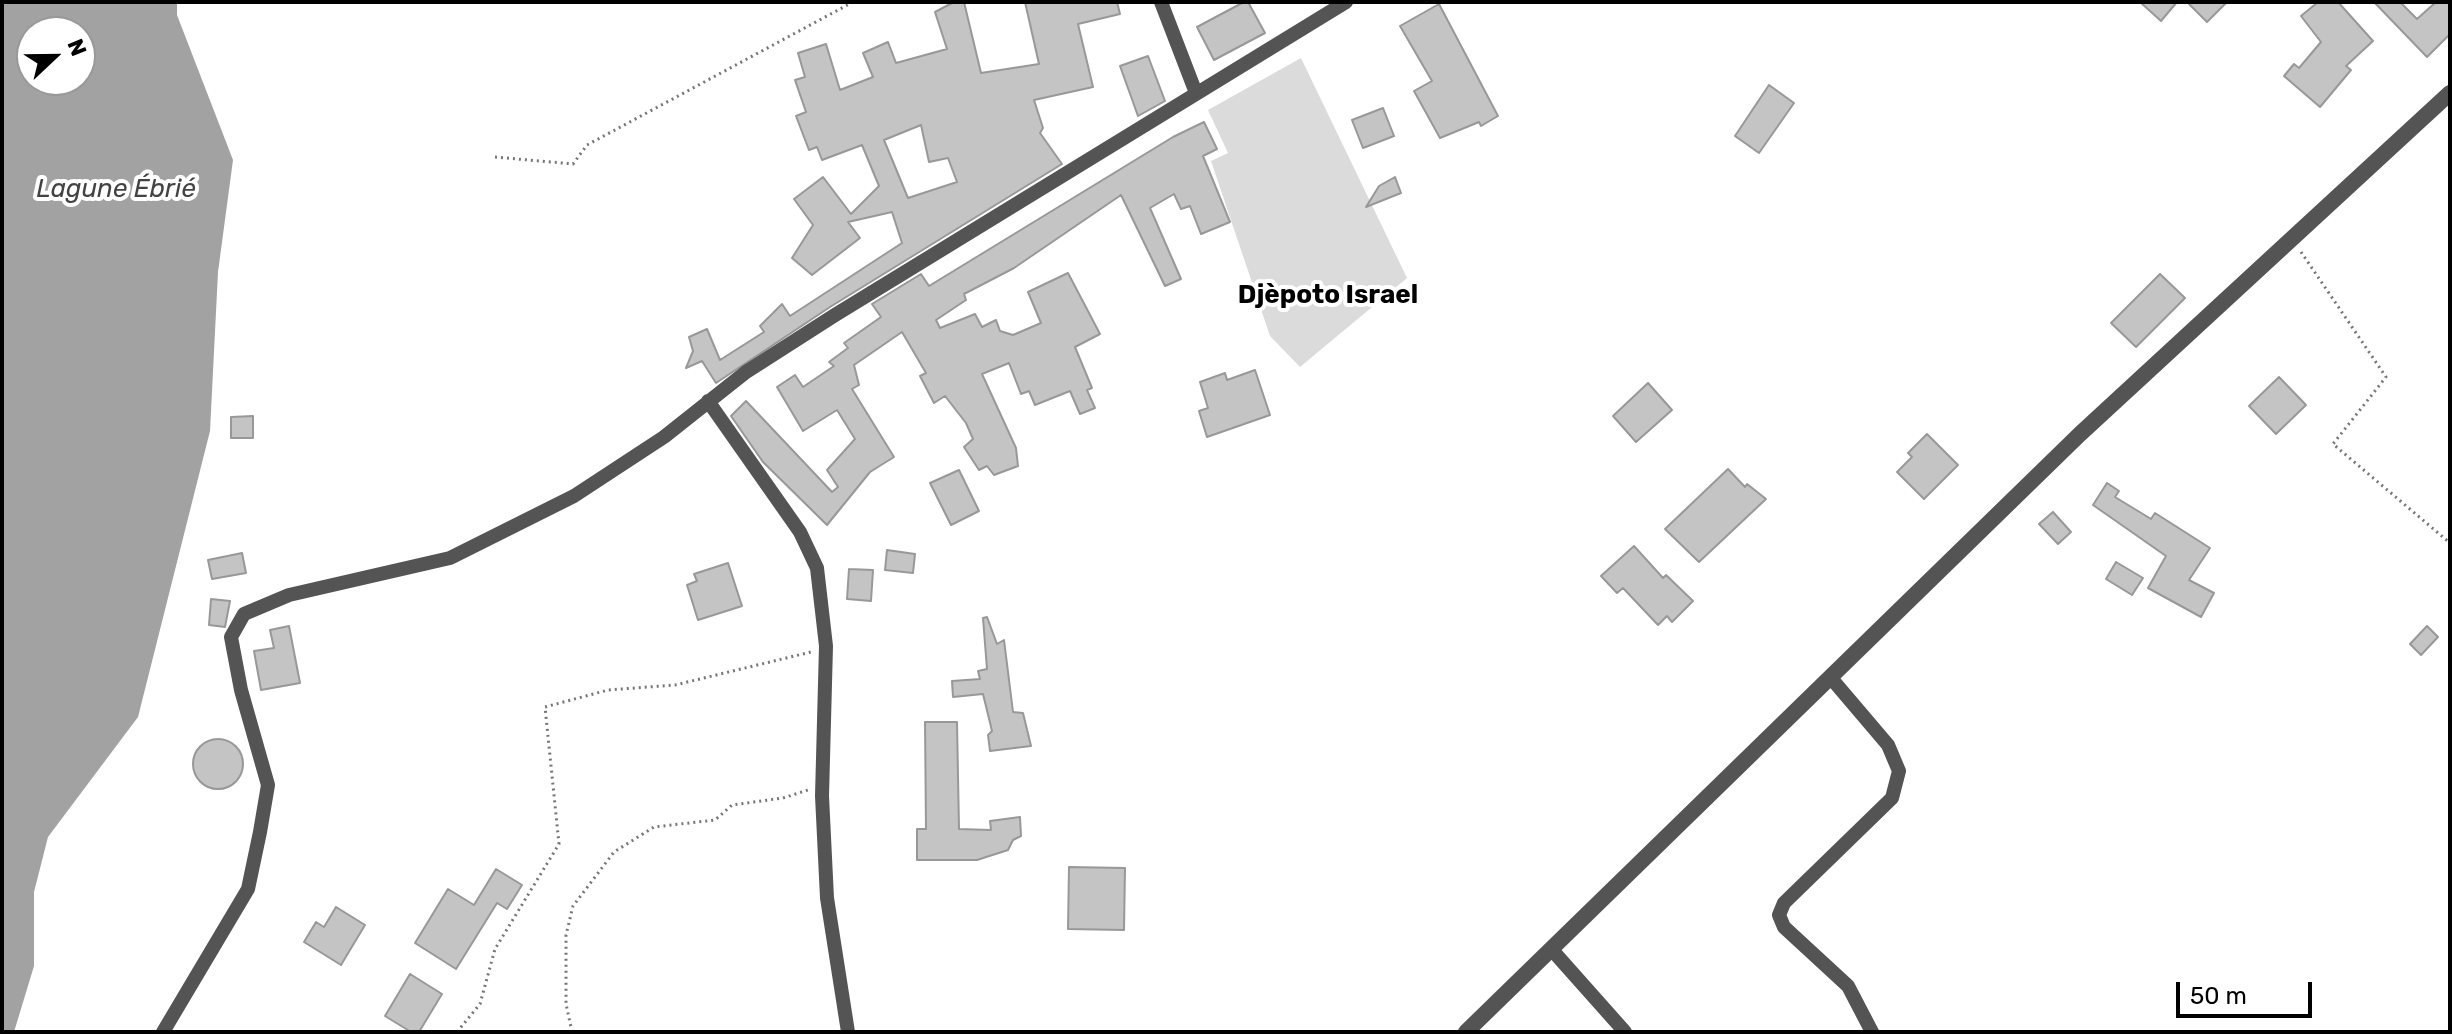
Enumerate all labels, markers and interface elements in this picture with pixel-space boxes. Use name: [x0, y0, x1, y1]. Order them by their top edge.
north arrow: [16, 16, 96, 96]
text: N: [61, 35, 92, 60]
water label: Lagune Ébrié: [36, 173, 196, 205]
district label: Djèpoto Israel: [1238, 279, 1418, 311]
scale bar: [2180, 966, 2316, 1016]
text: 50 m: [2190, 982, 2247, 1010]

